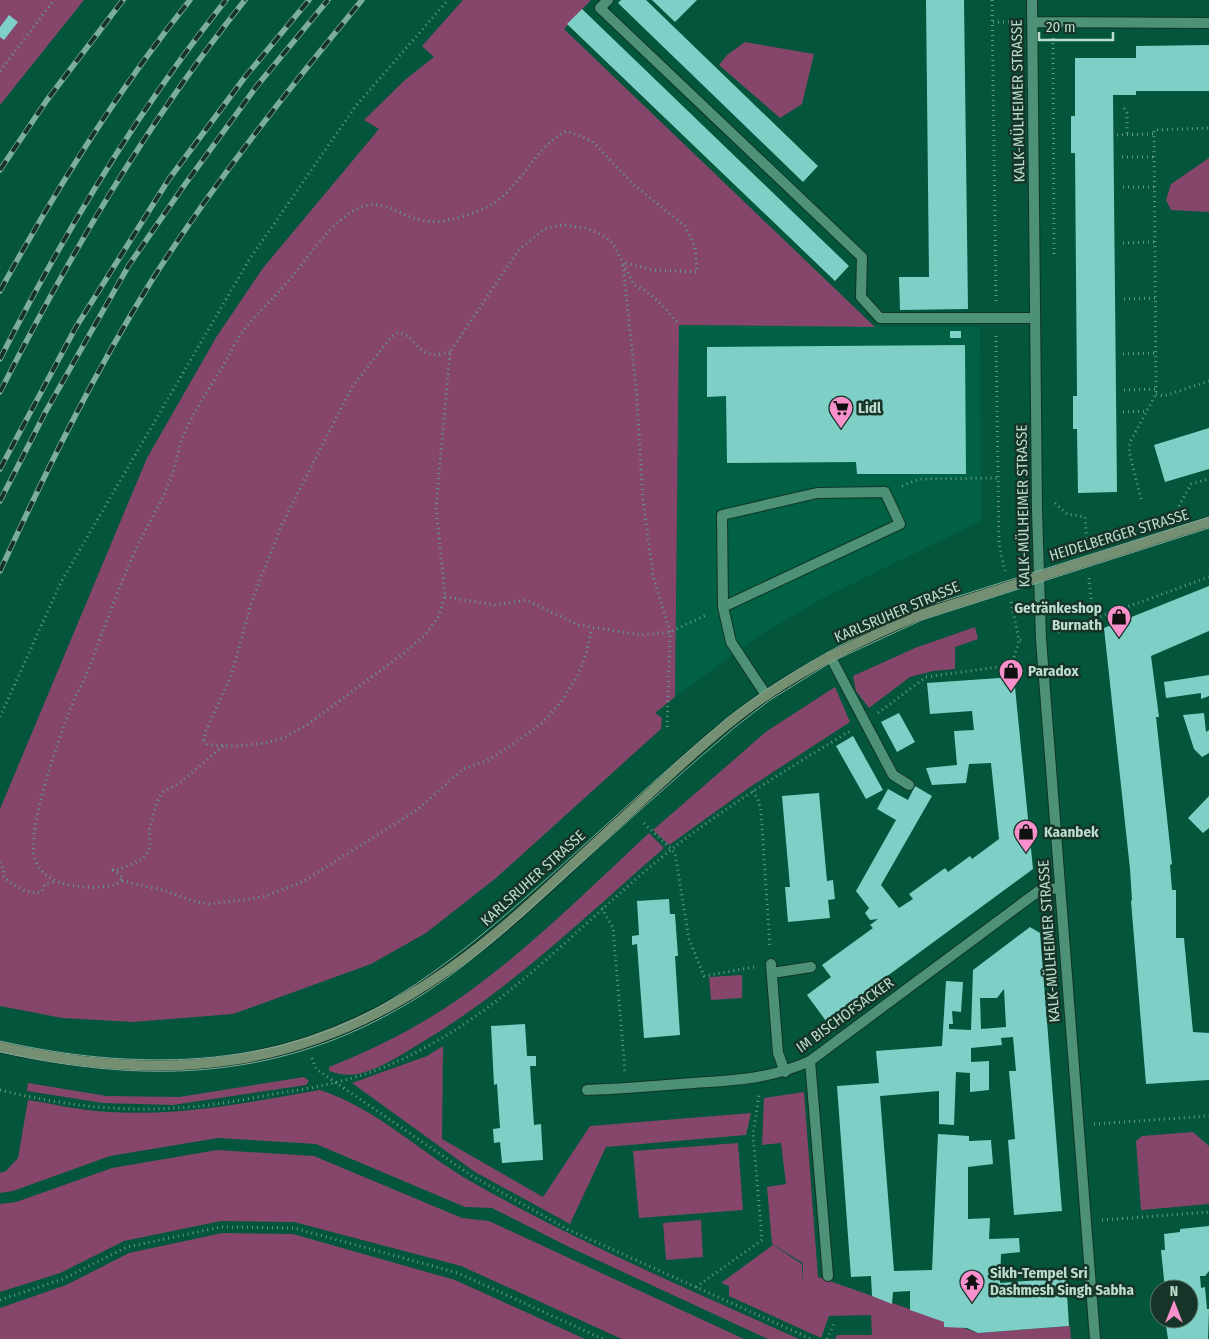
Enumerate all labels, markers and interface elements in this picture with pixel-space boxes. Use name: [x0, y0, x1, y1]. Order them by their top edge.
scale bar: [1039, 10, 1113, 42]
text: 20 m: [1046, 18, 1076, 36]
street label: KALK-MÜLHEIMER STRASSE: [1008, 19, 1028, 183]
supermarket icon: Lidl: [828, 395, 854, 429]
place label: Lidl: [858, 399, 882, 417]
street label: KALK-MÜLHEIMER STRASSE: [1013, 424, 1033, 588]
street label: HEIDELBERGER STRASSE: [1047, 505, 1191, 565]
street label: KARLSRUHER STRASSE: [832, 577, 962, 647]
place label: Getränkeshop Burnath: [1014, 599, 1102, 634]
shop icon: Getränkeshop Burnath: [1106, 604, 1132, 638]
shop icon: Paradox: [998, 658, 1024, 692]
place label: Paradox: [1028, 662, 1079, 680]
shop icon: Kaanbek: [1013, 819, 1039, 853]
place label: Kaanbek: [1044, 823, 1099, 841]
street label: KARLSRUHER STRASSE: [477, 826, 589, 930]
street label: KALK-MÜLHEIMER STRASSE: [1034, 859, 1064, 1023]
street label: IM BISCHOFSACKER: [793, 974, 897, 1056]
place label: Sikh-Tempel Sri Dashmesh Singh Sabha: [990, 1264, 1134, 1299]
temple icon: Sikh-Tempel Sri Dashmesh Singh Sabha: [959, 1269, 985, 1303]
north arrow: [1149, 1279, 1199, 1329]
text: N: [1170, 1283, 1178, 1300]

